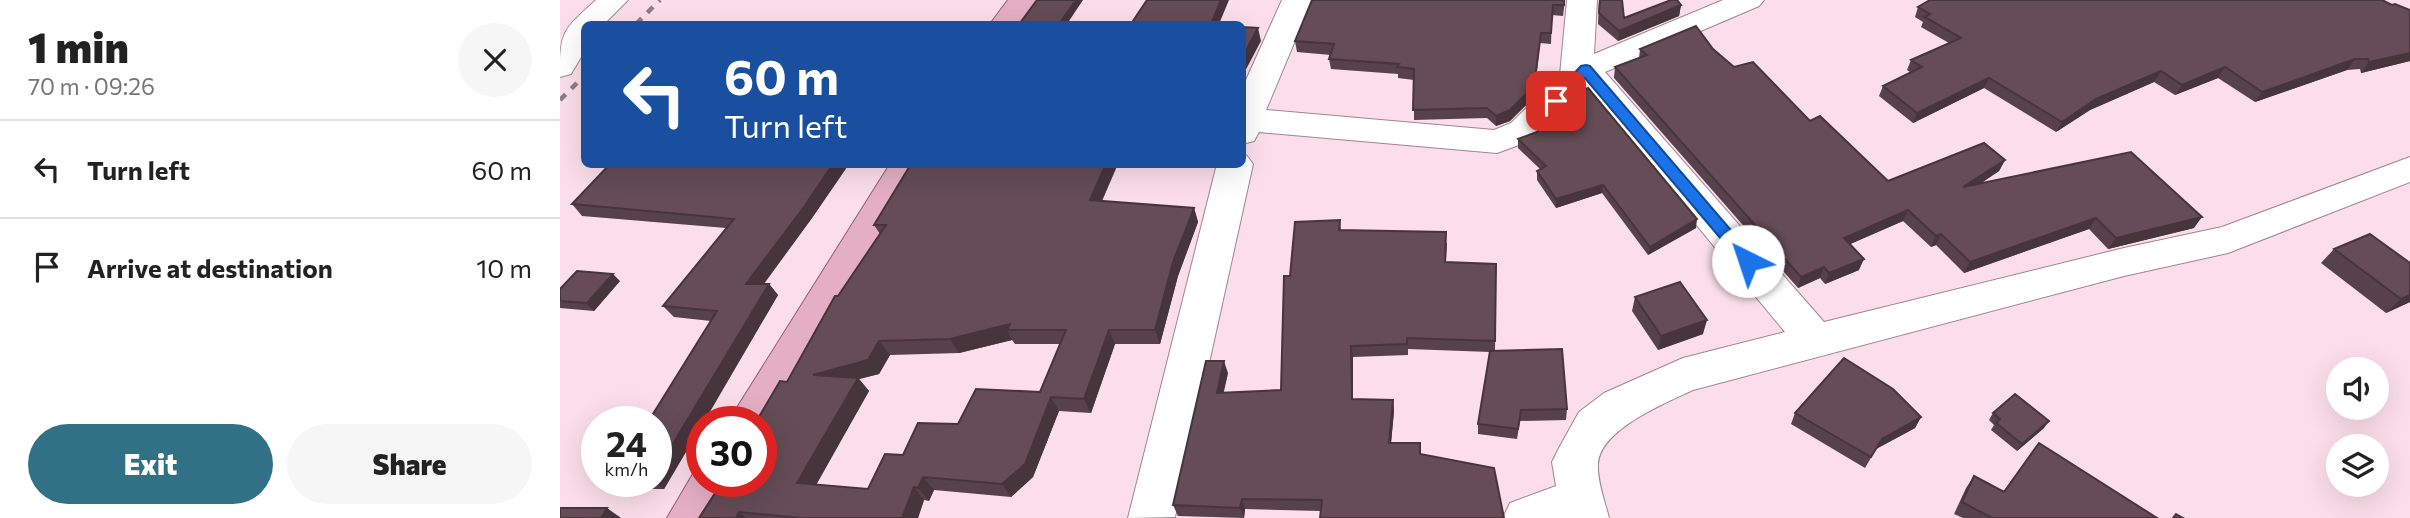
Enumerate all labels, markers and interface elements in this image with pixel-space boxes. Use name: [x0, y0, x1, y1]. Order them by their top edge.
text: 1 min: [28, 20, 129, 72]
button: close: [458, 23, 532, 97]
text: 60 m: [724, 45, 839, 105]
icon: left: [609, 49, 700, 140]
pin: [1526, 71, 1586, 131]
text: 70 m · 09:26: [28, 72, 155, 100]
icon: arrive: [1537, 82, 1575, 120]
text: Turn left: [724, 105, 848, 145]
icon: left: [28, 150, 66, 188]
text: Turn left: [87, 154, 190, 185]
text: 60 m: [472, 154, 532, 185]
position arrow: [1711, 224, 1785, 298]
icon: arrive: [28, 248, 66, 286]
text: Arrive at destination: [87, 252, 333, 283]
text: 10 m: [476, 252, 532, 283]
map controls: [2326, 357, 2389, 497]
button: sound: [2326, 357, 2389, 420]
speed limit sign: 30: [686, 406, 777, 497]
text: 24: [606, 421, 647, 464]
button: Exit: [28, 424, 273, 504]
button: Share: [287, 424, 532, 504]
button: layers: [2326, 434, 2389, 497]
text: km/h: [605, 458, 648, 480]

